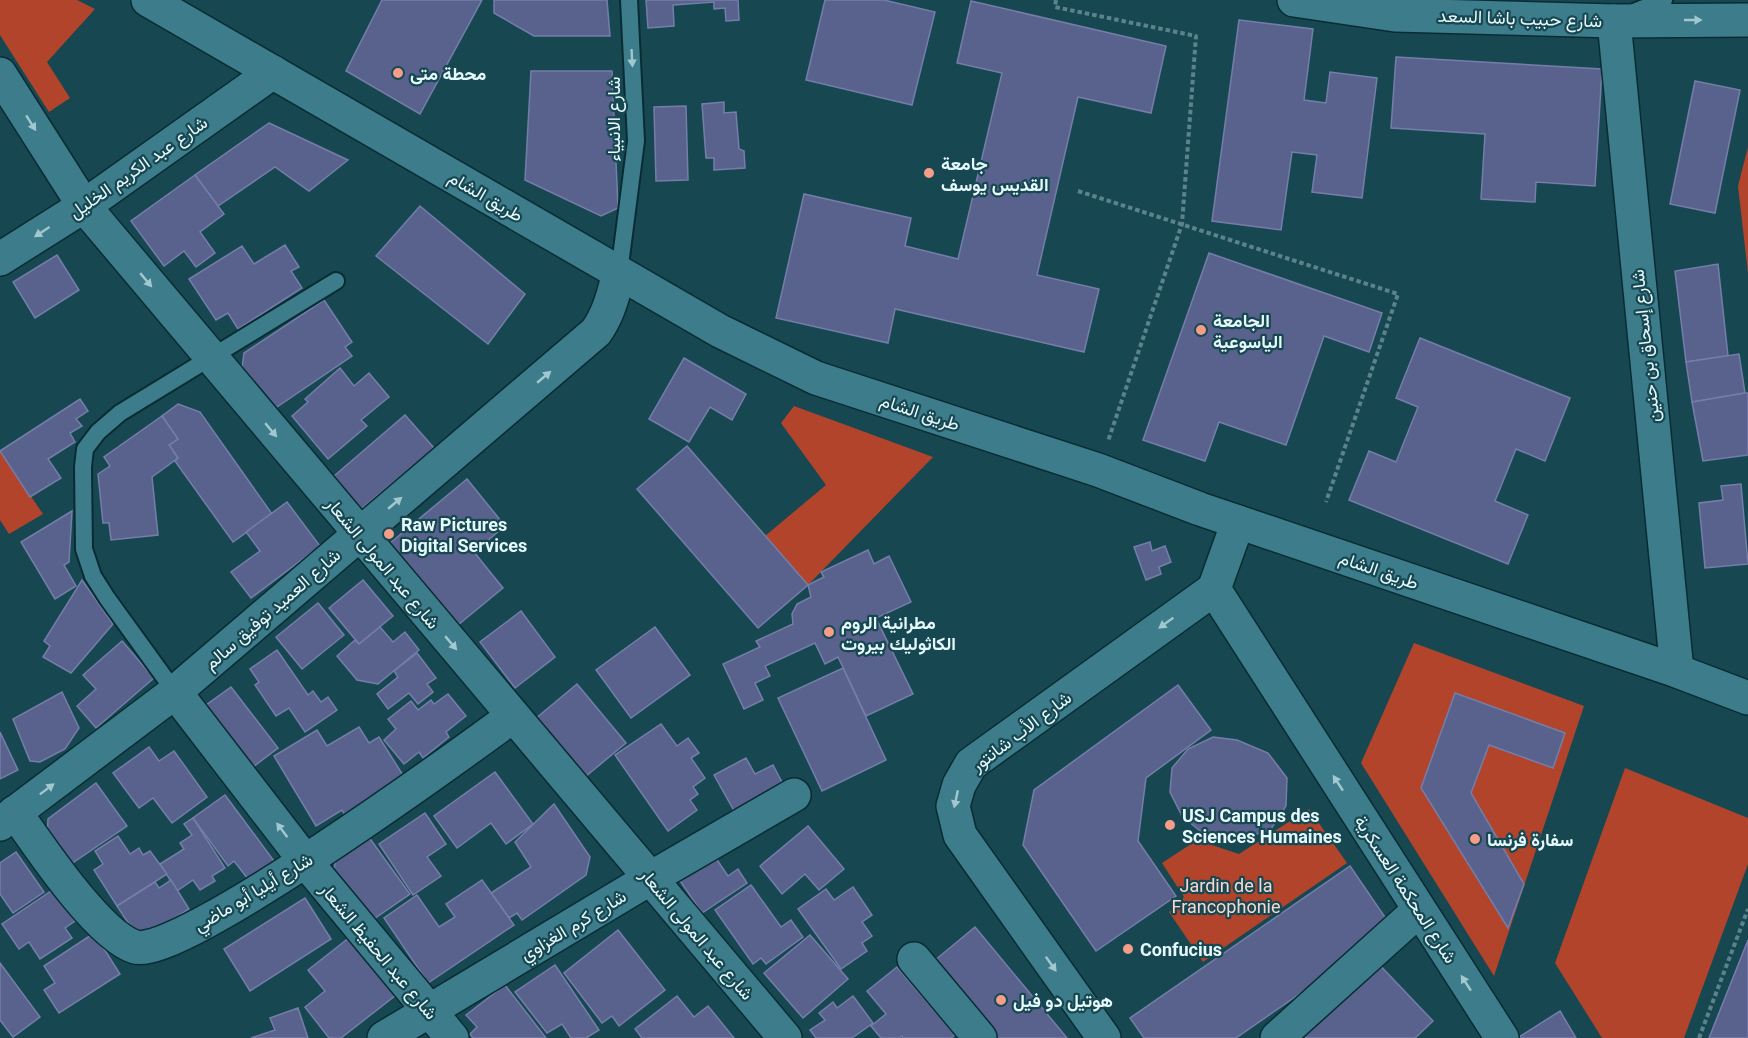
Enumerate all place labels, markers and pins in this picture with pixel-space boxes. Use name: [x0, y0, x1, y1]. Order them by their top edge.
place label: محطة متى: [410, 63, 487, 85]
marker: محطة متى: [391, 66, 405, 80]
place label: جامعة القديس يوسف: [941, 153, 1049, 196]
marker: جامعة القديس يوسف: [922, 166, 936, 180]
place label: الجامعة الياسوعية: [1213, 310, 1283, 353]
marker: الجامعة الياسوعية: [1194, 323, 1208, 337]
place label: Raw Pictures Digital Services: [401, 514, 527, 556]
marker: Raw Pictures Digital Services: [382, 527, 396, 541]
place label: مطرانية الروم الكاثوليك بيروت: [841, 612, 956, 655]
marker: مطرانية الروم الكاثوليك بيروت: [822, 625, 836, 639]
place label: USJ Campus des Sciences Humaines: [1182, 805, 1342, 847]
marker: USJ Campus des Sciences Humaines: [1163, 818, 1177, 832]
place label: سفارة فرنسا: [1487, 829, 1573, 851]
marker: سفارة فرنسا: [1468, 832, 1482, 846]
place label: Confucius: [1140, 939, 1222, 960]
marker: Confucius: [1121, 942, 1135, 956]
place label: هوتيل دو فيل: [1013, 990, 1113, 1012]
marker: هوتيل دو فيل: [994, 993, 1008, 1007]

